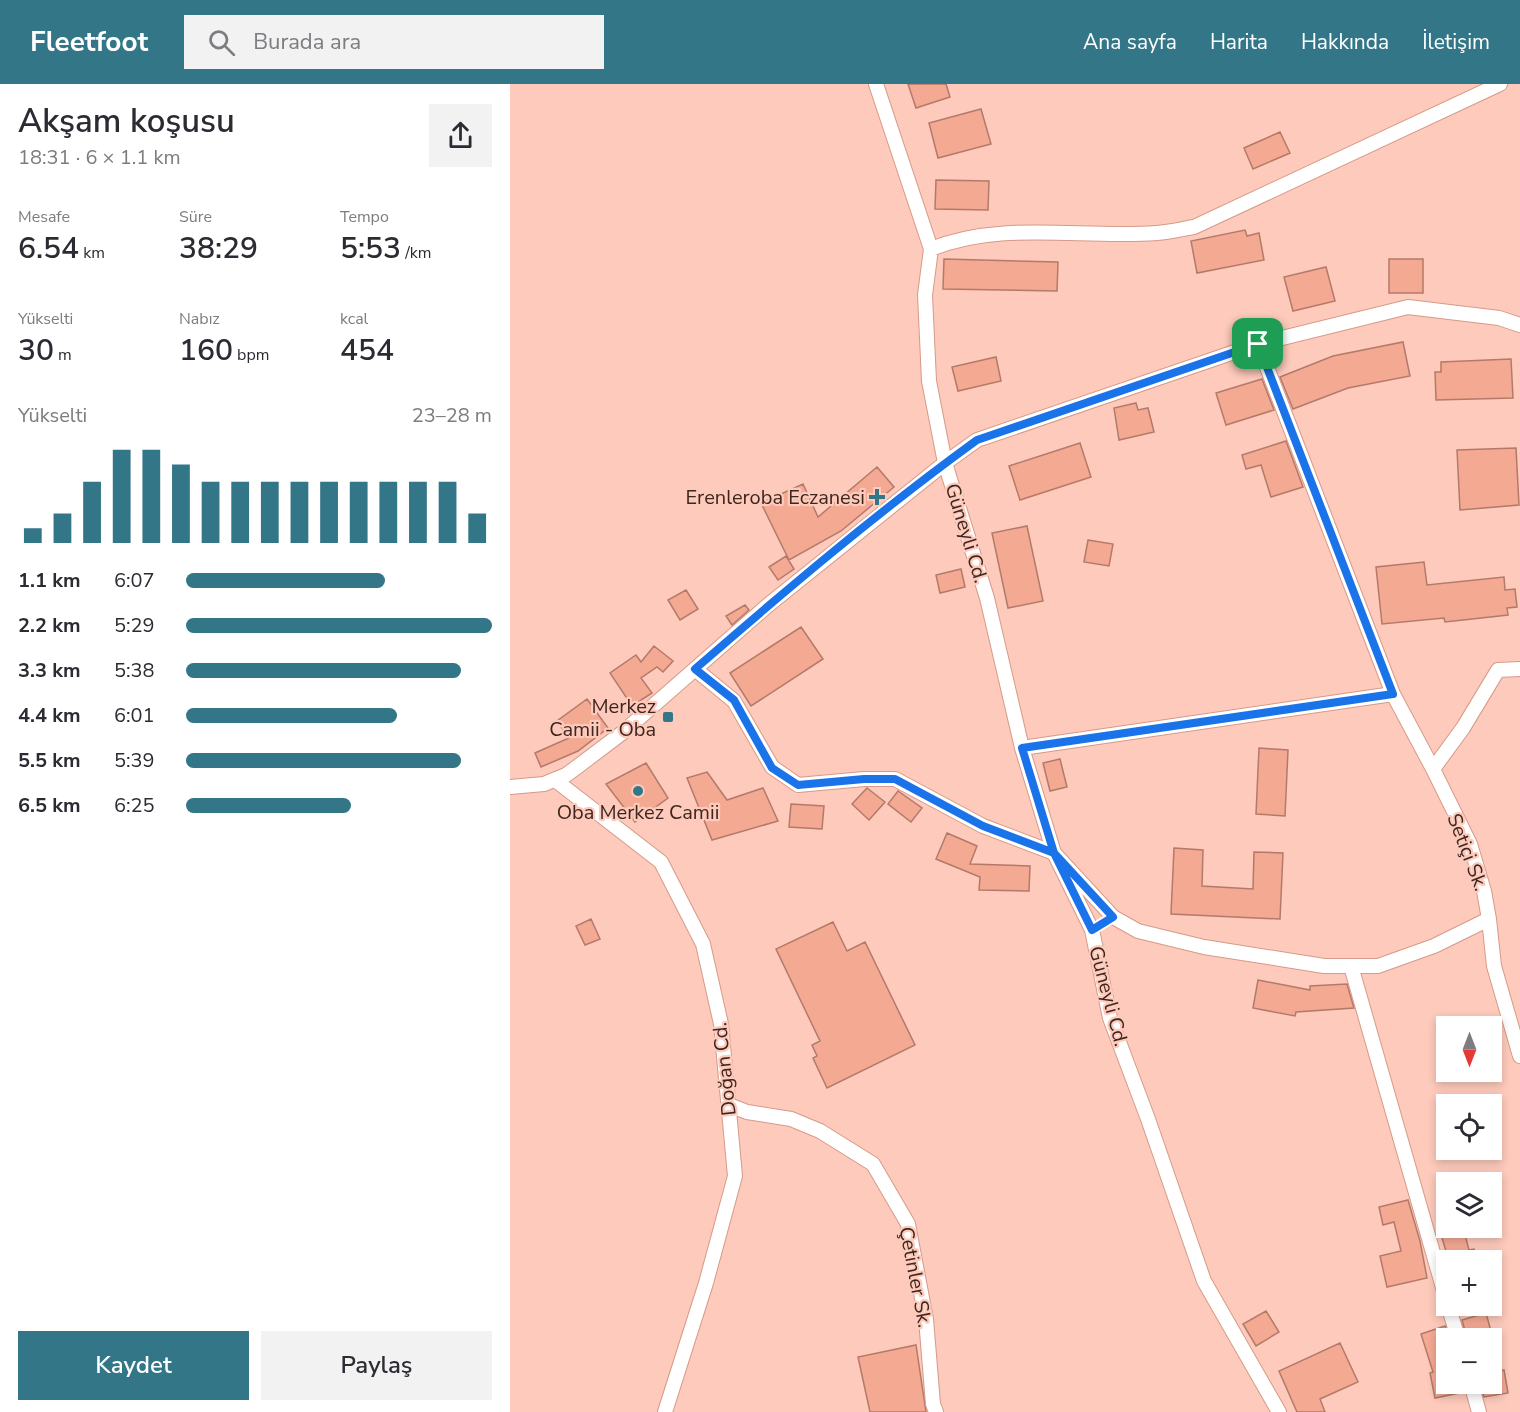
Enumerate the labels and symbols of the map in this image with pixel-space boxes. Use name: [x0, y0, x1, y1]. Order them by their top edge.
pin: [1232, 318, 1283, 369]
street label: Güneyli Cd.: [939, 480, 994, 586]
place label: Erenleroba Eczanesi: [685, 484, 865, 511]
marker: Erenleroba Eczanesi: [870, 490, 884, 504]
place label: Merkez Camii - Oba: [549, 693, 656, 743]
marker: Merkez Camii - Oba: [661, 710, 675, 724]
marker: Oba Merkez Camii: [631, 784, 645, 798]
place label: Oba Merkez Camii: [557, 799, 719, 826]
street label: Setiçi Sk.: [1440, 810, 1495, 895]
street label: Güneyli Cd.: [1082, 943, 1135, 1049]
north arrow: [1436, 1016, 1502, 1082]
street label: Doğan Cd.: [706, 1021, 743, 1117]
street label: Çetinler Sk.: [893, 1224, 939, 1330]

